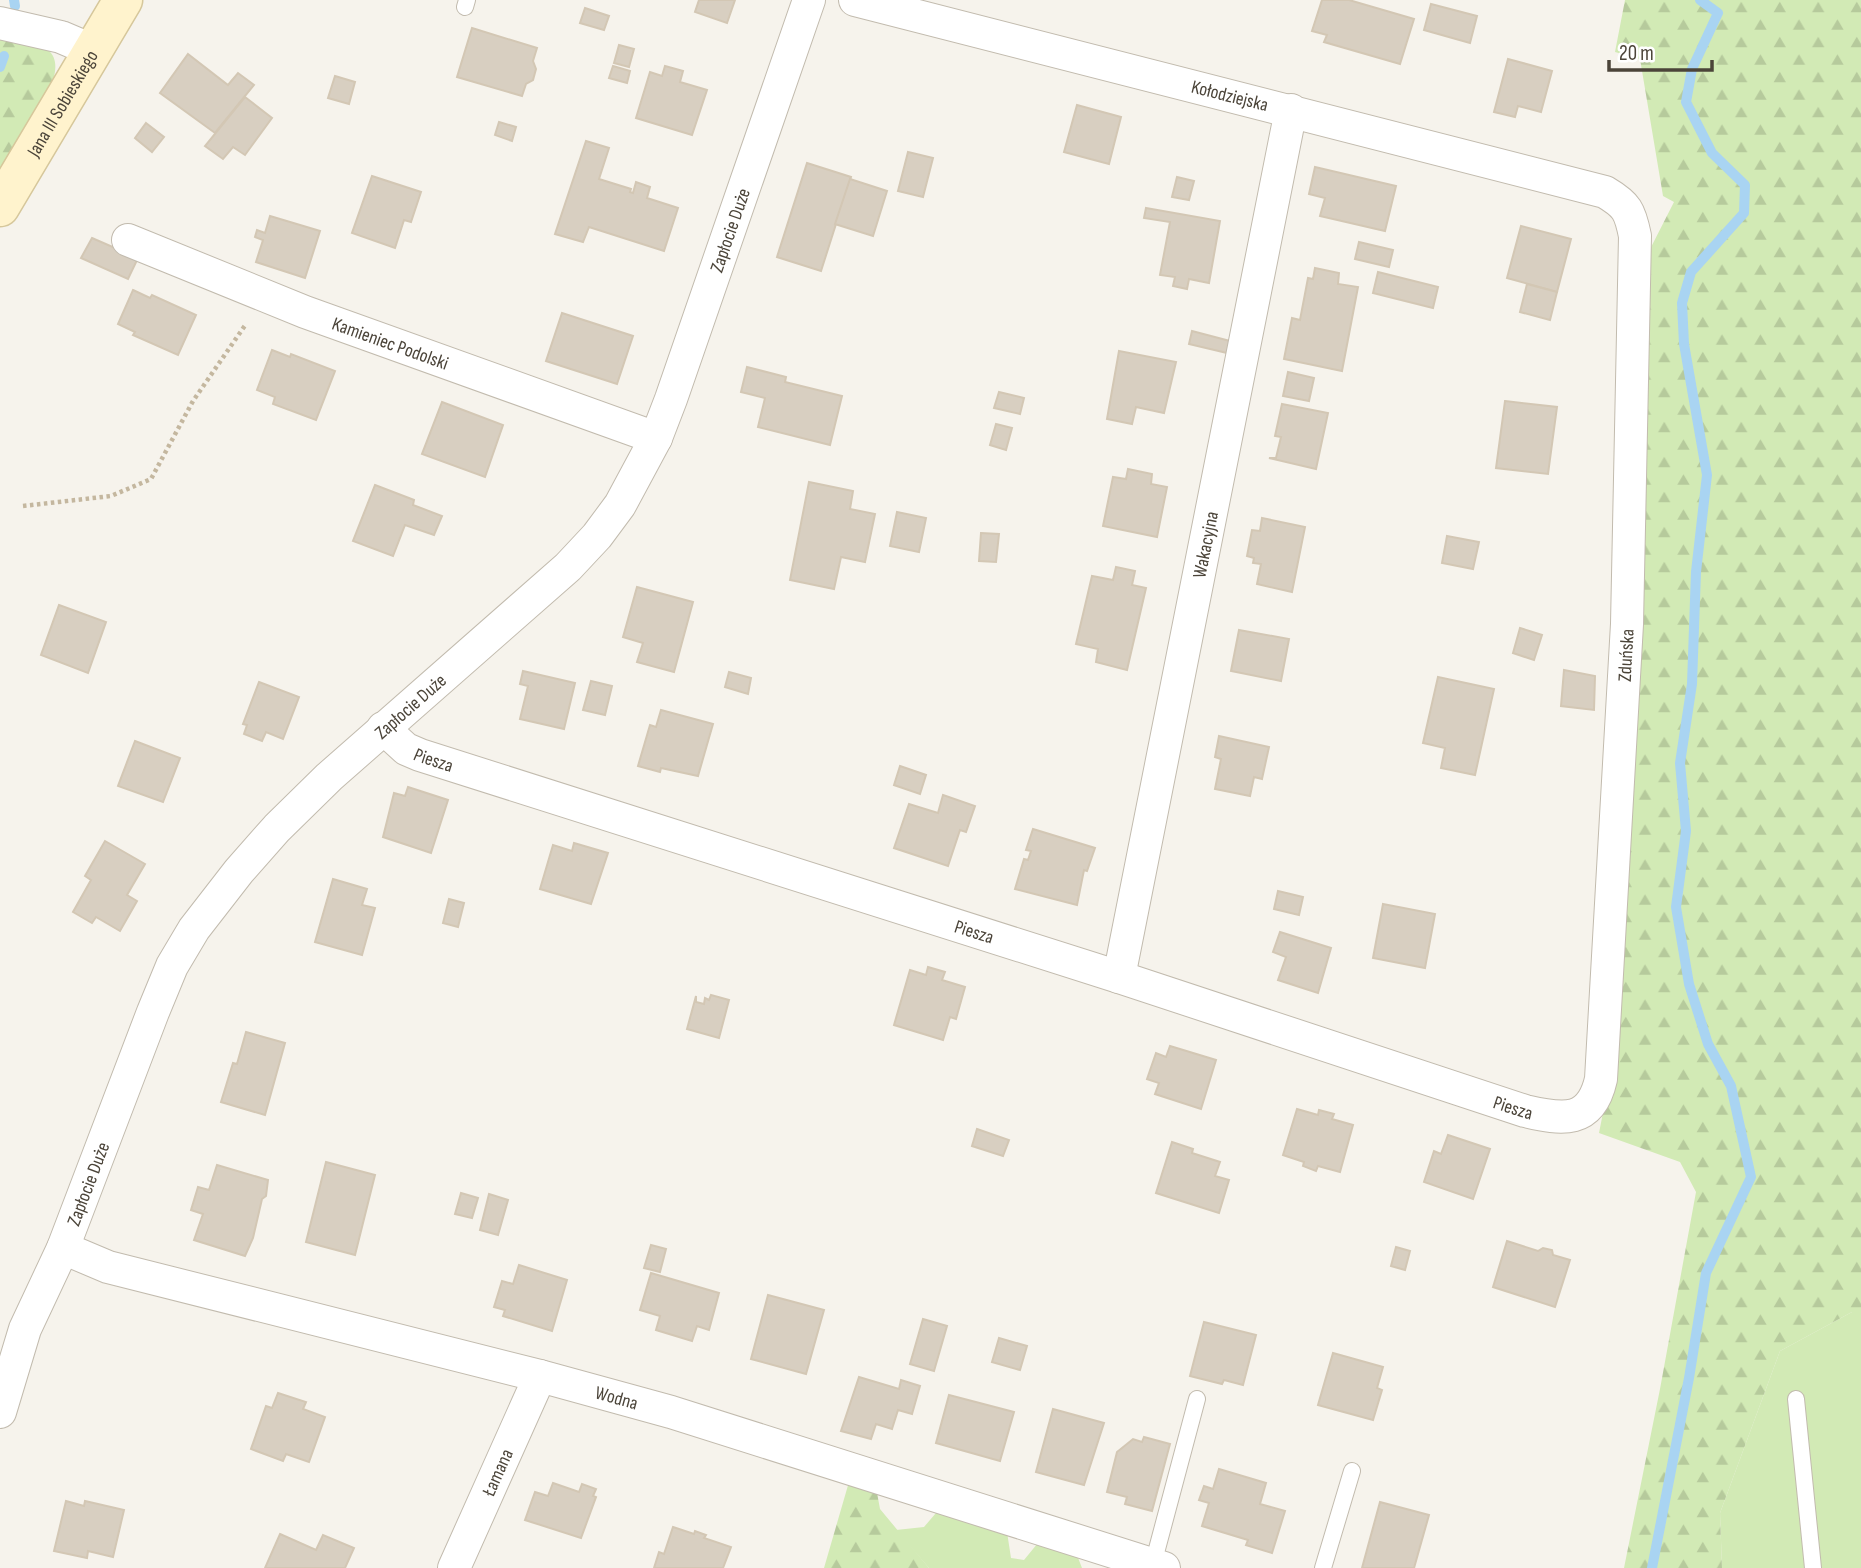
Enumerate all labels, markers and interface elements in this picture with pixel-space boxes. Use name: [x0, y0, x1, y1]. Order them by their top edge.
scale bar: [1609, 28, 1712, 72]
text: 20 m: [1619, 41, 1654, 66]
street label: Jana III Sobieskiego: [22, 46, 104, 162]
street label: Kołodziejska: [1189, 76, 1270, 117]
street label: Zapłocie Duże: [706, 185, 756, 276]
street label: Kamieniec Podolski: [329, 313, 451, 376]
street label: Wakacyjna: [1188, 509, 1224, 580]
street label: Zduńska: [1614, 628, 1640, 682]
street label: Zapłocie Duże: [370, 669, 452, 745]
street label: Piesza: [410, 744, 456, 778]
street label: Piesza: [951, 915, 996, 949]
street label: Piesza: [1490, 1091, 1535, 1125]
street label: Zapłocie Duże: [63, 1139, 115, 1229]
street label: Wodna: [592, 1382, 640, 1415]
street label: Łamana: [477, 1446, 519, 1501]

